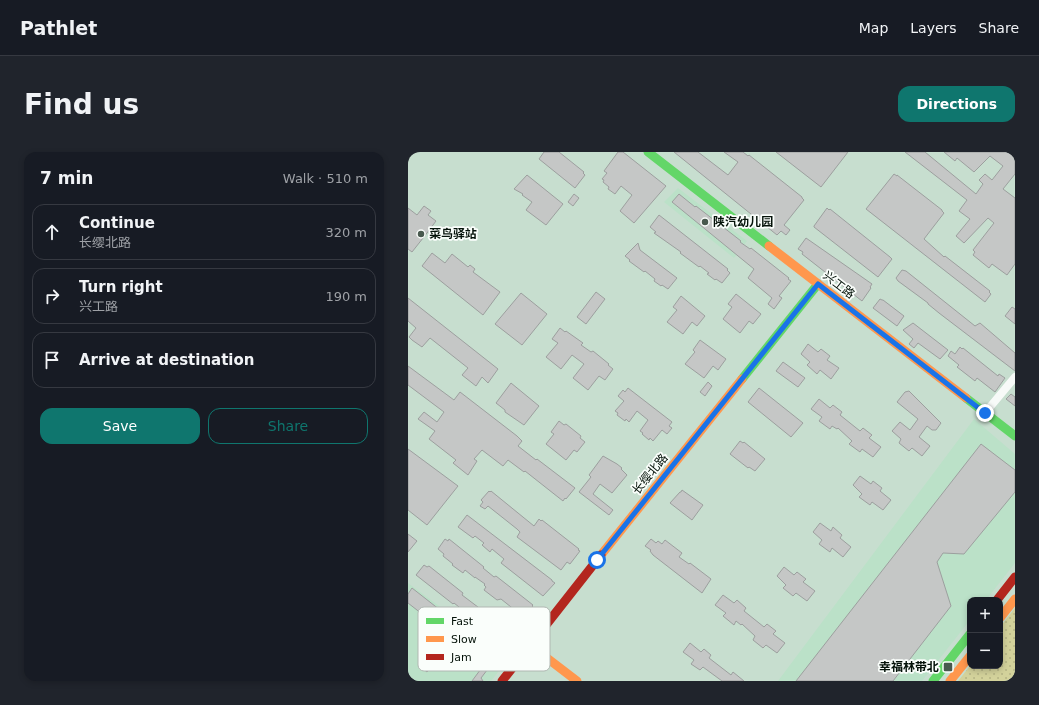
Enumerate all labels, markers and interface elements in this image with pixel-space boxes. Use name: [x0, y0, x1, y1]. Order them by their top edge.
text: Pathlet: [20, 17, 97, 39]
text: Map: [859, 20, 888, 36]
text: Layers: [910, 20, 957, 36]
text: Share: [979, 20, 1019, 36]
button: Directions: [898, 86, 1015, 122]
text: Find us: [24, 88, 139, 121]
text: 7 min: [40, 168, 93, 188]
text: Walk · 510 m: [283, 171, 368, 186]
text: Continue: [79, 214, 155, 232]
place label: 陕汽幼儿园: [713, 215, 773, 229]
marker: 陕汽幼儿园: [700, 217, 710, 227]
icon: ahead: [41, 221, 63, 243]
text: 320 m: [325, 225, 367, 240]
place label: 菜鸟驿站: [429, 227, 477, 241]
marker: 菜鸟驿站: [416, 229, 426, 239]
text: 长缨北路: [79, 235, 131, 250]
street label: 兴工路: [821, 268, 857, 302]
text: Turn right: [79, 278, 163, 296]
icon: right: [41, 285, 63, 307]
text: 190 m: [325, 289, 367, 304]
text: 兴工路: [79, 299, 118, 314]
icon: arrive: [41, 349, 63, 371]
text: Arrive at destination: [79, 351, 254, 369]
route end: [976, 404, 994, 422]
button: Save: [40, 408, 200, 444]
button: Share: [208, 408, 368, 444]
street label: 长缨北路: [629, 451, 671, 497]
route start: [588, 551, 606, 569]
map controls: [967, 597, 1003, 669]
button: +: [967, 597, 1003, 633]
legend: [418, 607, 550, 671]
text: Fast: [451, 615, 474, 628]
text: Slow: [451, 633, 477, 646]
button: −: [967, 633, 1003, 669]
text: Jam: [450, 651, 472, 664]
place label: 幸福林带北: [879, 660, 939, 674]
marker: 幸福林带北: [942, 661, 954, 673]

